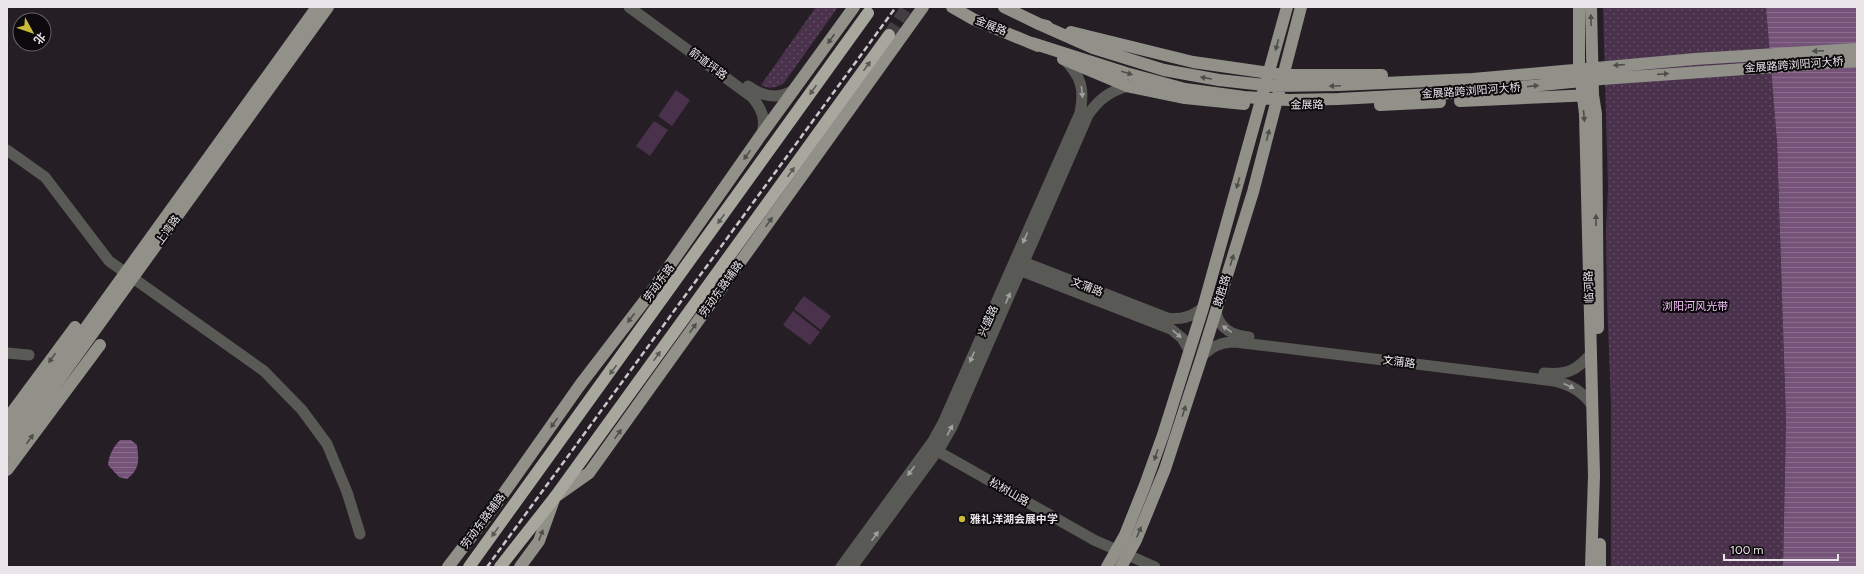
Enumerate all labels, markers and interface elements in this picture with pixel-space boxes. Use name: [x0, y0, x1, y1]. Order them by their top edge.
north arrow: [12, 12, 52, 52]
one-way arrow: [1588, 13, 1594, 26]
street label: 金展路: [973, 14, 1009, 38]
text: 北: [31, 30, 48, 46]
one-way arrow: [827, 33, 836, 44]
one-way arrow: [1273, 38, 1279, 51]
street label: 箭道坪路: [687, 46, 729, 82]
one-way arrow: [1812, 47, 1824, 54]
street label: 金展路跨浏阳河大桥: [1744, 55, 1844, 75]
one-way arrow: [863, 61, 871, 72]
one-way arrow: [1613, 62, 1625, 69]
one-way arrow: [1121, 70, 1133, 76]
one-way arrow: [1657, 71, 1669, 78]
one-way arrow: [1200, 75, 1212, 81]
street label: 金展路跨浏阳河大桥: [1421, 81, 1521, 101]
one-way arrow: [1329, 82, 1341, 89]
one-way arrow: [1527, 83, 1539, 89]
one-way arrow: [809, 85, 817, 96]
one-way arrow: [1078, 86, 1085, 98]
street label: 金展路: [1290, 98, 1324, 112]
one-way arrow: [1581, 110, 1588, 122]
one-way arrow: [1265, 129, 1271, 141]
one-way arrow: [743, 150, 751, 161]
one-way arrow: [787, 166, 795, 177]
one-way arrow: [1235, 178, 1241, 190]
street label: 上湾路: [153, 213, 183, 247]
one-way arrow: [717, 214, 725, 224]
one-way arrow: [1593, 214, 1600, 226]
one-way arrow: [765, 217, 773, 228]
one-way arrow: [1022, 232, 1028, 244]
one-way arrow: [1229, 254, 1235, 266]
street label: 劳动东路辅路: [696, 258, 746, 320]
street label: 劳动东路: [641, 261, 677, 305]
street label: 临河路: [1582, 270, 1596, 304]
street label: 敢胜路: [1211, 273, 1233, 309]
street label: 文蒲路: [1069, 275, 1105, 299]
one-way arrow: [1005, 292, 1011, 303]
park label: 浏阳河风光带: [1662, 300, 1728, 313]
street label: 兴盛路: [975, 303, 1001, 339]
one-way arrow: [627, 313, 636, 324]
one-way arrow: [689, 322, 697, 333]
one-way arrow: [1222, 325, 1232, 333]
one-way arrow: [1172, 330, 1182, 339]
one-way arrow: [653, 351, 661, 362]
one-way arrow: [969, 351, 975, 363]
one-way arrow: [47, 353, 56, 364]
street label: 文蒲路: [1382, 354, 1416, 370]
one-way arrow: [608, 364, 617, 375]
one-way arrow: [1563, 383, 1575, 389]
one-way arrow: [1181, 404, 1187, 416]
one-way arrow: [550, 417, 558, 428]
one-way arrow: [947, 424, 954, 436]
one-way arrow: [614, 429, 622, 439]
one-way arrow: [26, 433, 34, 444]
one-way arrow: [1152, 449, 1158, 461]
one-way arrow: [907, 466, 915, 476]
street label: 松树山路: [987, 475, 1031, 509]
street label: 劳动东路辅路: [458, 491, 508, 551]
place label: 雅礼洋湖会展中学: [970, 513, 1058, 526]
marker: 雅礼洋湖会展中学: [957, 514, 967, 524]
one-way arrow: [491, 526, 499, 537]
one-way arrow: [1136, 526, 1142, 538]
one-way arrow: [539, 528, 545, 540]
one-way arrow: [871, 530, 879, 541]
scale bar: [1724, 536, 1838, 562]
text: 100 m: [1730, 543, 1764, 557]

